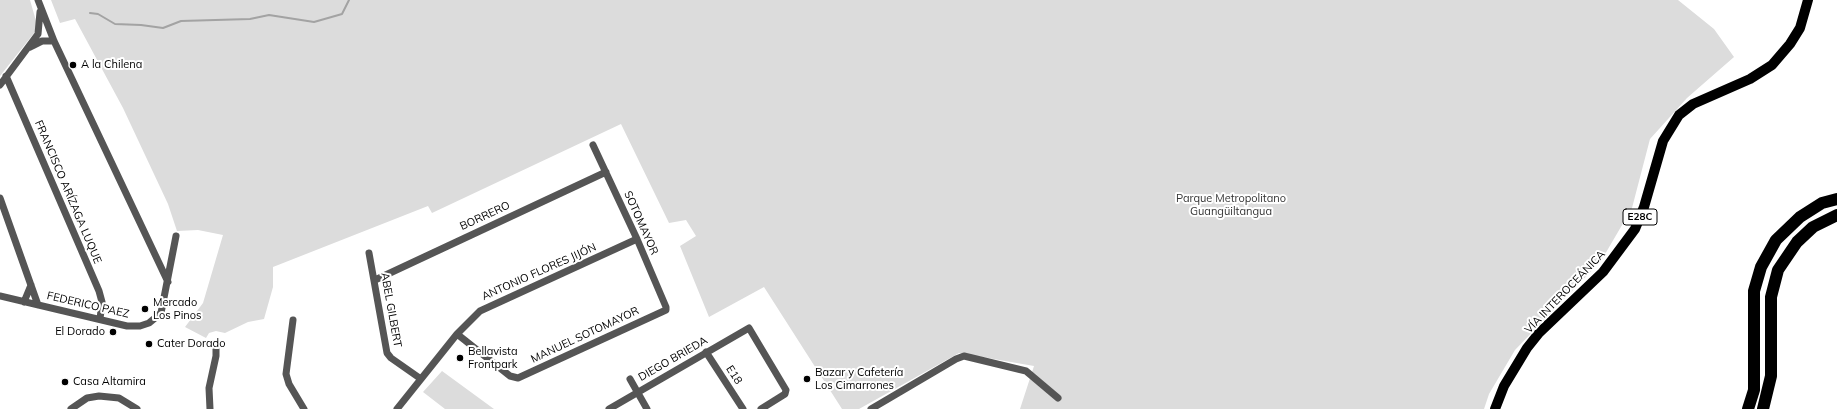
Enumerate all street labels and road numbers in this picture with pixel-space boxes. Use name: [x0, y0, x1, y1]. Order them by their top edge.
street label: FRANCISCO ARÍZAGA LUQUE: [32, 118, 104, 266]
street label: SOTOMAYOR: [621, 189, 661, 257]
street label: BORRERO: [458, 199, 512, 233]
road number: E28C: [1623, 209, 1657, 225]
street label: ANTONIO FLORES JIJÓN: [480, 241, 598, 303]
street label: VÍA INTEROCEÁNICA: [1522, 248, 1608, 336]
street label: ABEL GILBERT: [378, 272, 404, 348]
street label: FEDERICO PAEZ: [46, 289, 130, 321]
street label: MANUEL SOTOMAYOR: [529, 304, 641, 366]
street label: DIEGO BRIEDA: [636, 334, 710, 384]
street label: E18: [723, 363, 745, 387]

